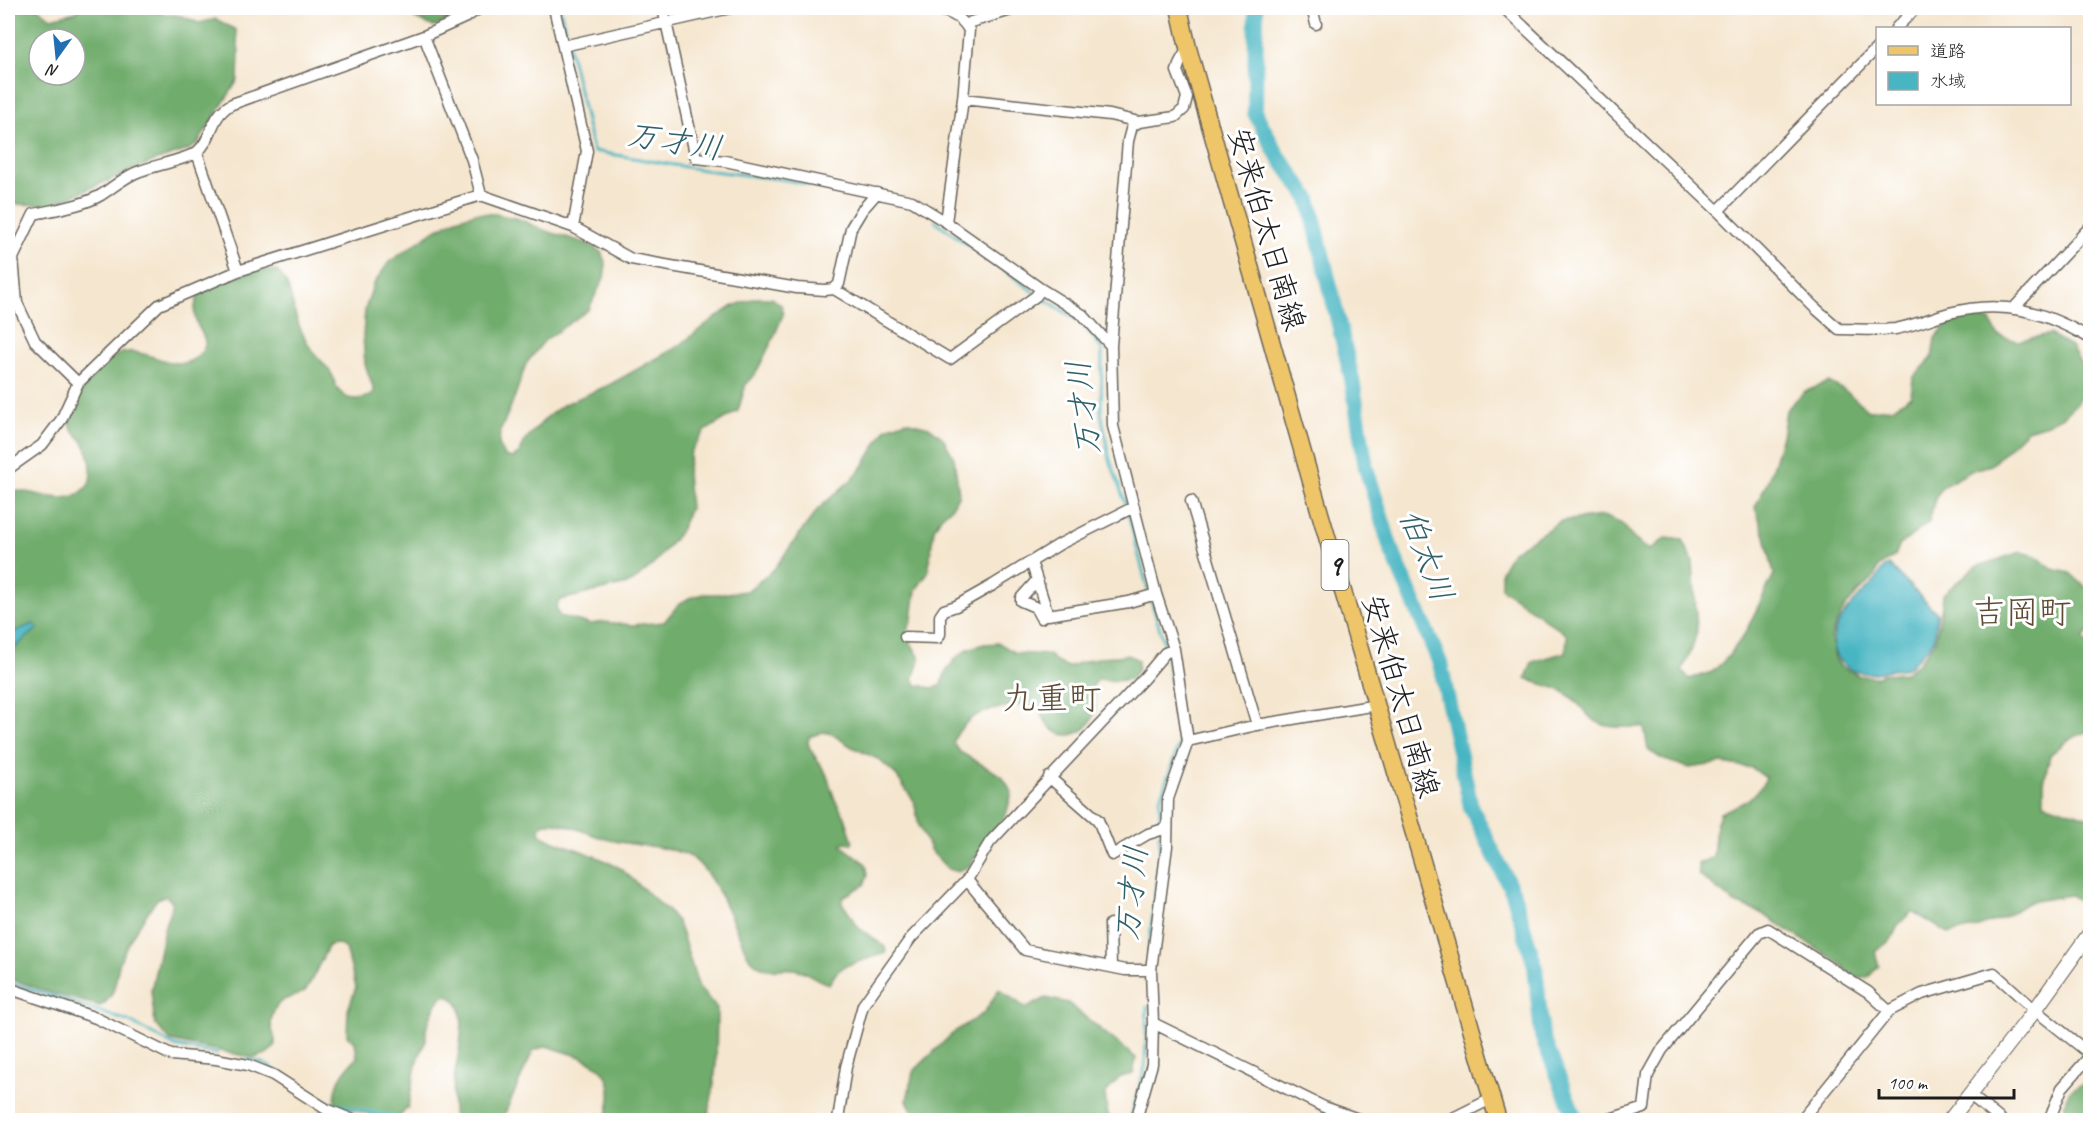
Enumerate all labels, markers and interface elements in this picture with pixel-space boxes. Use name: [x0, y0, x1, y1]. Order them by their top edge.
north arrow: [27, 27, 87, 87]
legend: [1876, 27, 2071, 105]
text: 道路: [1930, 40, 1966, 62]
text: N: [43, 59, 61, 81]
text: 水域: [1930, 70, 1966, 92]
water label: 万才川: [624, 114, 726, 169]
street label: 安来伯太日南線: [1220, 123, 1314, 335]
water label: 万才川: [1057, 358, 1110, 458]
water label: 伯太川: [1390, 503, 1463, 607]
road number: 9: [1322, 540, 1348, 590]
street label: 安来伯太日南線: [1354, 590, 1448, 802]
district label: 吉岡町: [1973, 591, 2072, 633]
district label: 九重町: [1003, 677, 1102, 719]
water label: 万才川: [1106, 843, 1157, 943]
scale bar: [1879, 1062, 2014, 1100]
text: 100 m: [1888, 1072, 1929, 1094]

